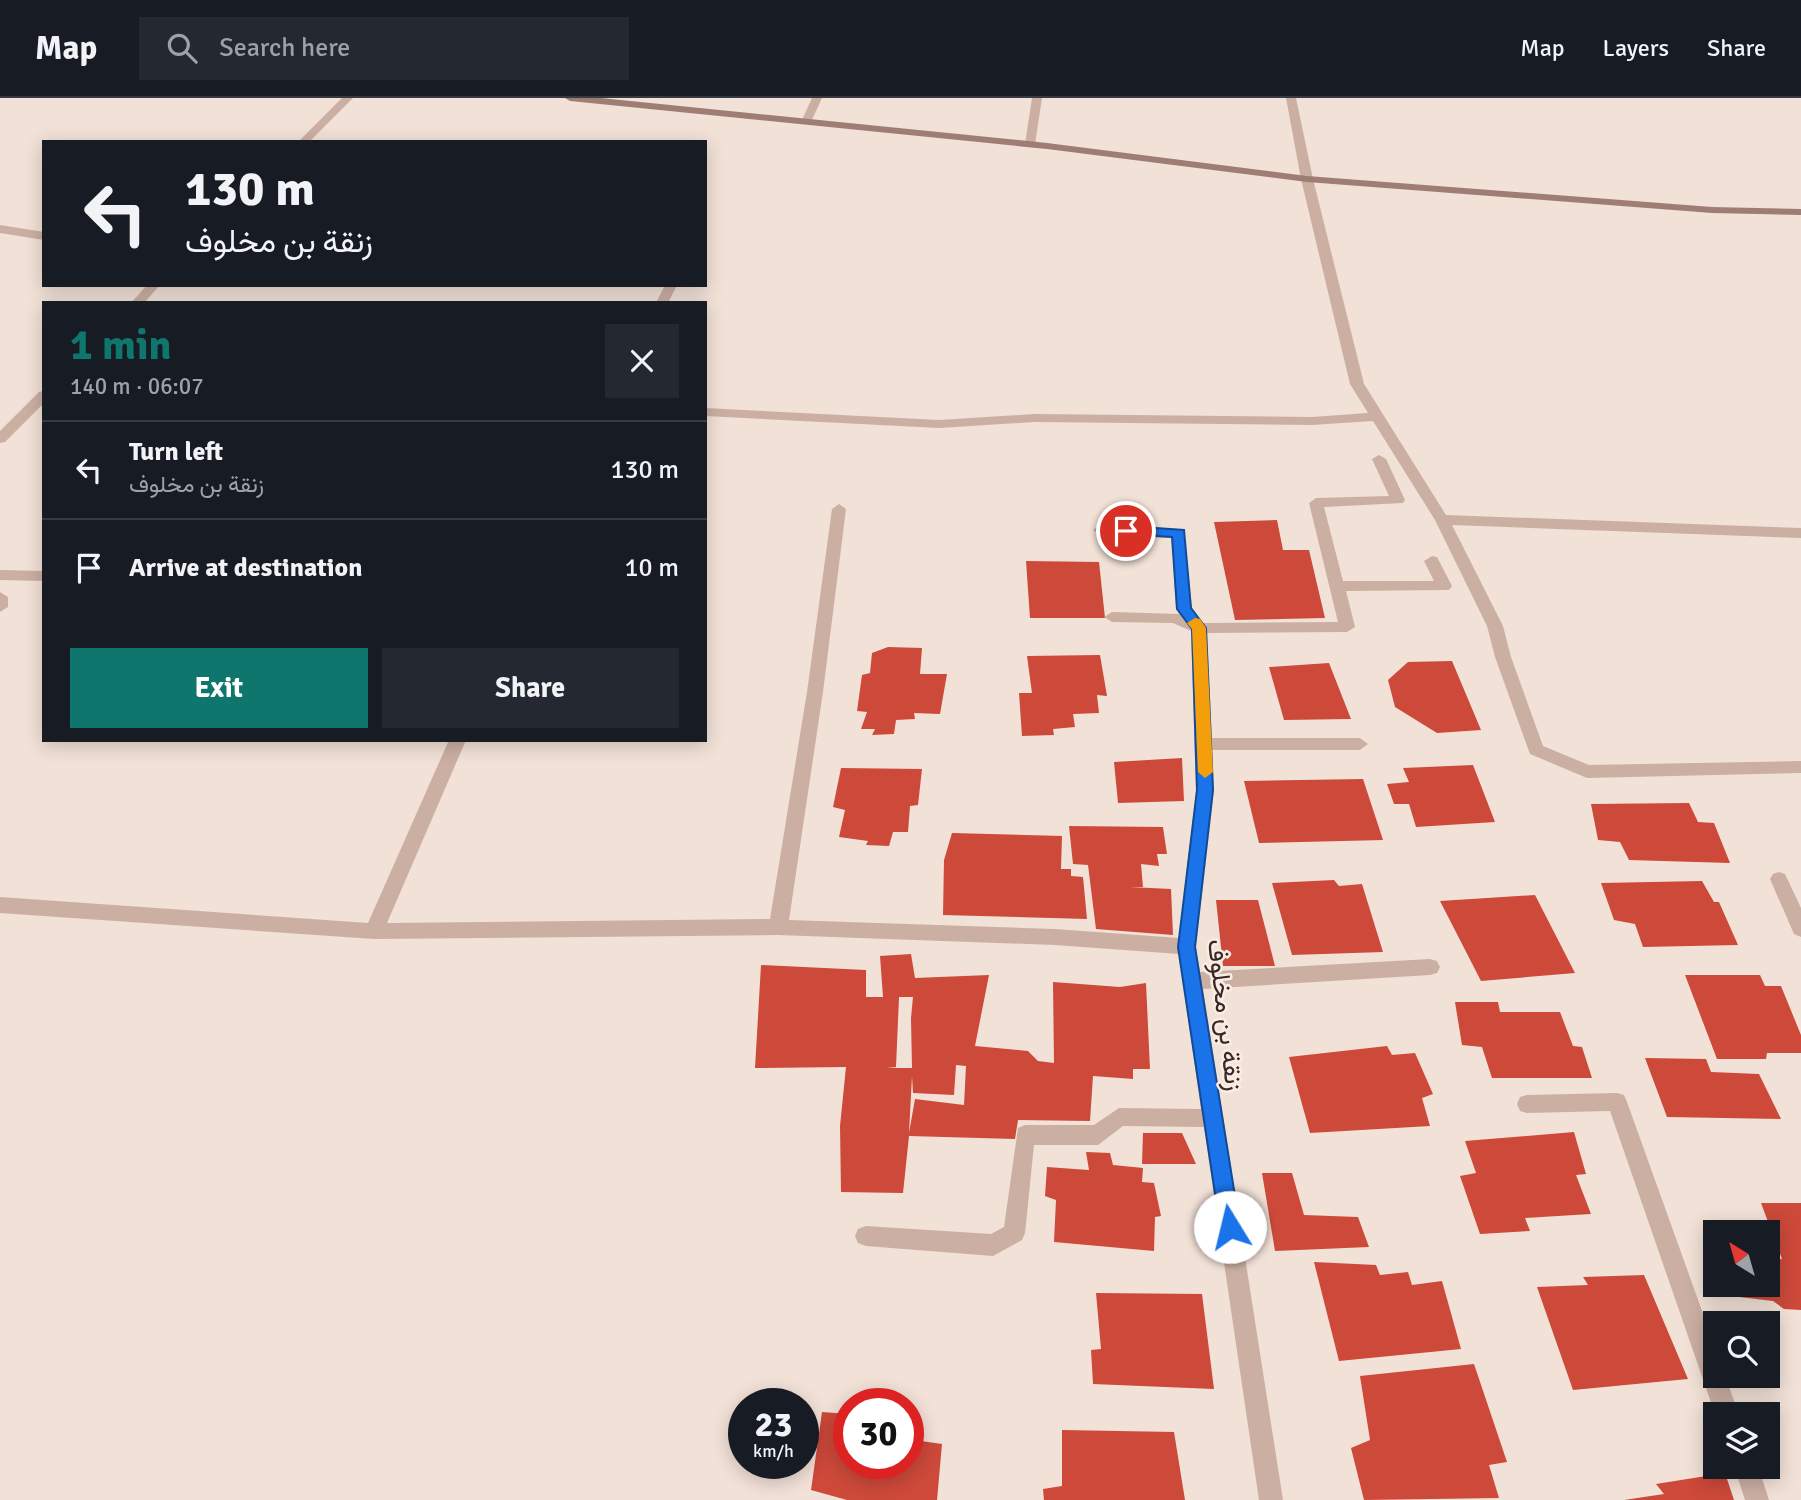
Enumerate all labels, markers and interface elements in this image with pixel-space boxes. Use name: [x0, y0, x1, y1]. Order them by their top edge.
search box: [139, 17, 629, 80]
text: Map: [35, 28, 97, 69]
icon: search: [163, 29, 201, 67]
text: Search here: [219, 32, 350, 64]
text: Map: [1520, 33, 1565, 63]
text: Layers: [1603, 33, 1669, 63]
text: Share: [1707, 33, 1766, 63]
text: 130 m: [185, 159, 315, 219]
icon: left: [70, 168, 161, 259]
text: زنقة بن مخلوف: [185, 222, 373, 261]
text: 1 min: [70, 320, 171, 371]
button: close: [605, 324, 679, 398]
text: 140 m · 06:07: [70, 372, 204, 401]
text: Turn left: [129, 436, 223, 468]
icon: left: [70, 451, 108, 489]
text: 130 m: [610, 454, 679, 486]
text: زنقة بن مخلوف: [129, 470, 264, 499]
pin: [1096, 501, 1156, 561]
icon: arrive: [1107, 512, 1145, 550]
icon: arrive: [70, 549, 108, 587]
text: Arrive at destination: [129, 552, 362, 584]
text: 10 m: [624, 552, 679, 584]
button: Exit: [70, 648, 368, 728]
button: Share: [382, 648, 679, 728]
street label: زنقة بن مخلوف: [1200, 937, 1250, 1093]
position arrow: [1193, 1190, 1267, 1264]
north arrow: [1703, 1220, 1780, 1297]
map controls: [1703, 1220, 1780, 1479]
button: search: [1703, 1311, 1780, 1388]
speed limit sign: 30: [833, 1388, 924, 1479]
button: layers: [1703, 1402, 1780, 1479]
text: 23: [755, 1403, 792, 1446]
text: km/h: [753, 1440, 794, 1462]

